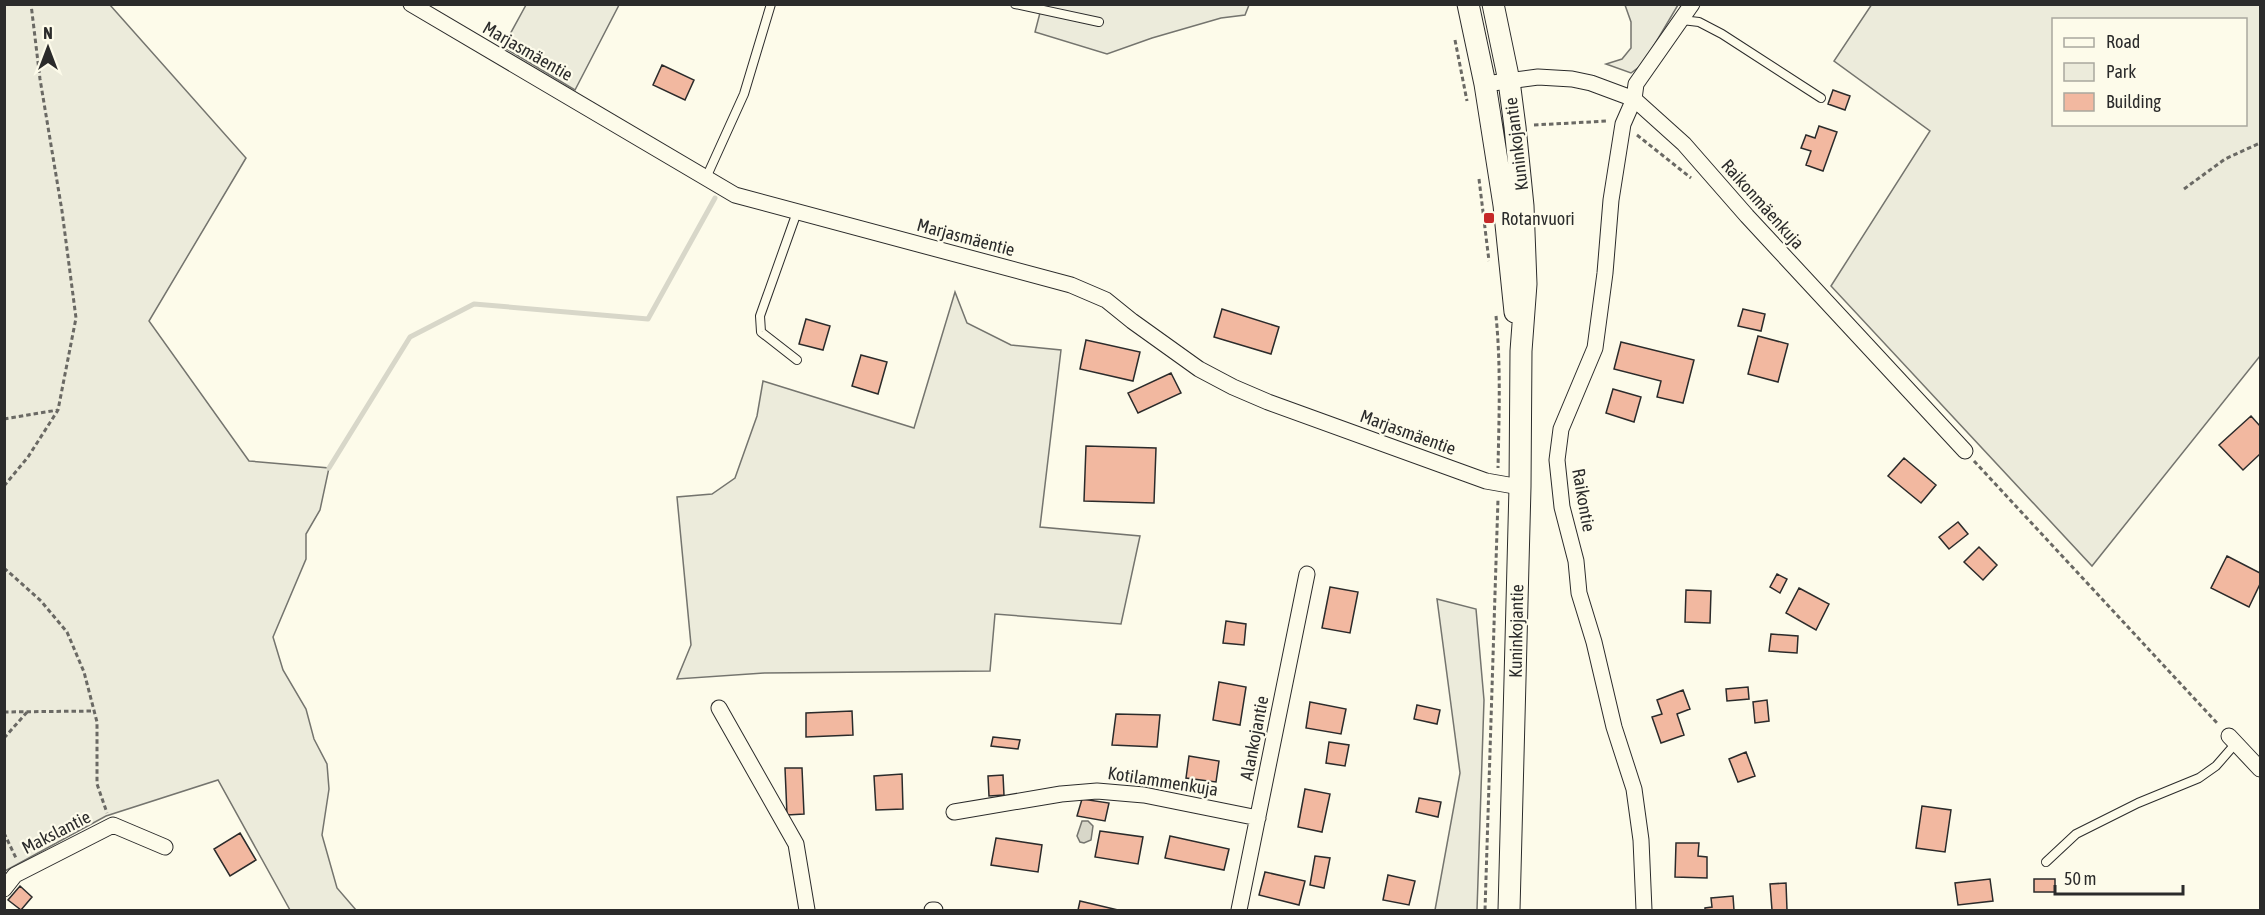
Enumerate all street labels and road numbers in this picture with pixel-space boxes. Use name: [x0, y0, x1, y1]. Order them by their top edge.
street label: Marjasmäentie: [479, 17, 577, 85]
street label: Kuninkojantie: [1500, 96, 1532, 192]
street label: Raikonmäenkuja: [1717, 155, 1809, 253]
street label: Marjasmäentie: [915, 214, 1017, 260]
street label: Marjasmäentie: [1357, 405, 1459, 459]
street label: Raikontie: [1568, 467, 1600, 533]
street label: Kuninkojantie: [1505, 584, 1527, 678]
street label: Alankojantie: [1236, 694, 1272, 782]
street label: Kotilammenkuja: [1106, 762, 1220, 800]
street label: Makslantie: [18, 806, 94, 858]

